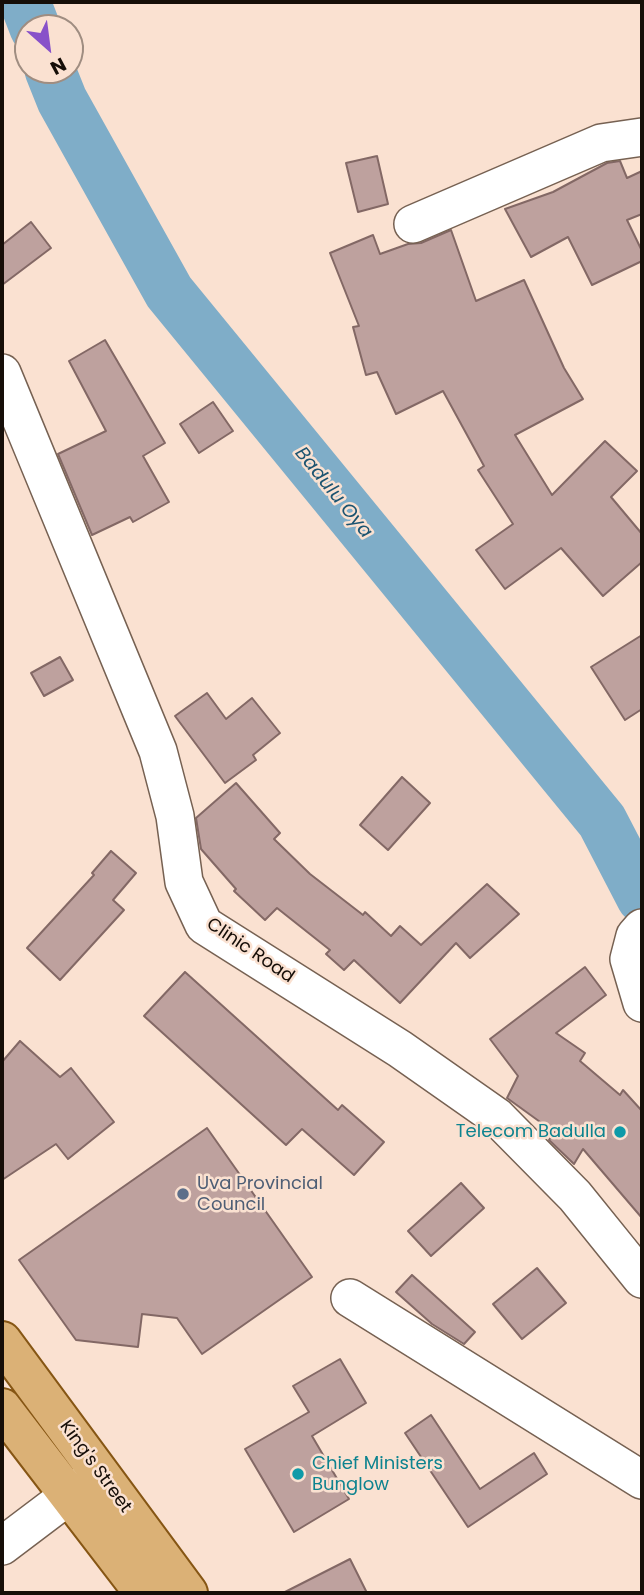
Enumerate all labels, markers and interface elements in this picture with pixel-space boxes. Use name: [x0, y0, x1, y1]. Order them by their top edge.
north arrow: [14, 14, 84, 84]
text: N: [46, 51, 71, 81]
water label: Badulu Oya: [289, 443, 377, 543]
street label: Clinic Road: [202, 914, 298, 988]
place label: Telecom Badulla: [456, 1121, 606, 1143]
marker: Telecom Badulla: [612, 1124, 628, 1140]
place label: Uva Provincial Council: [197, 1173, 323, 1216]
marker: Uva Provincial Council: [175, 1186, 191, 1202]
street label: King's Street: [54, 1417, 136, 1517]
place label: Chief Ministers Bunglow: [312, 1453, 443, 1496]
marker: Chief Ministers Bunglow: [290, 1466, 306, 1482]

